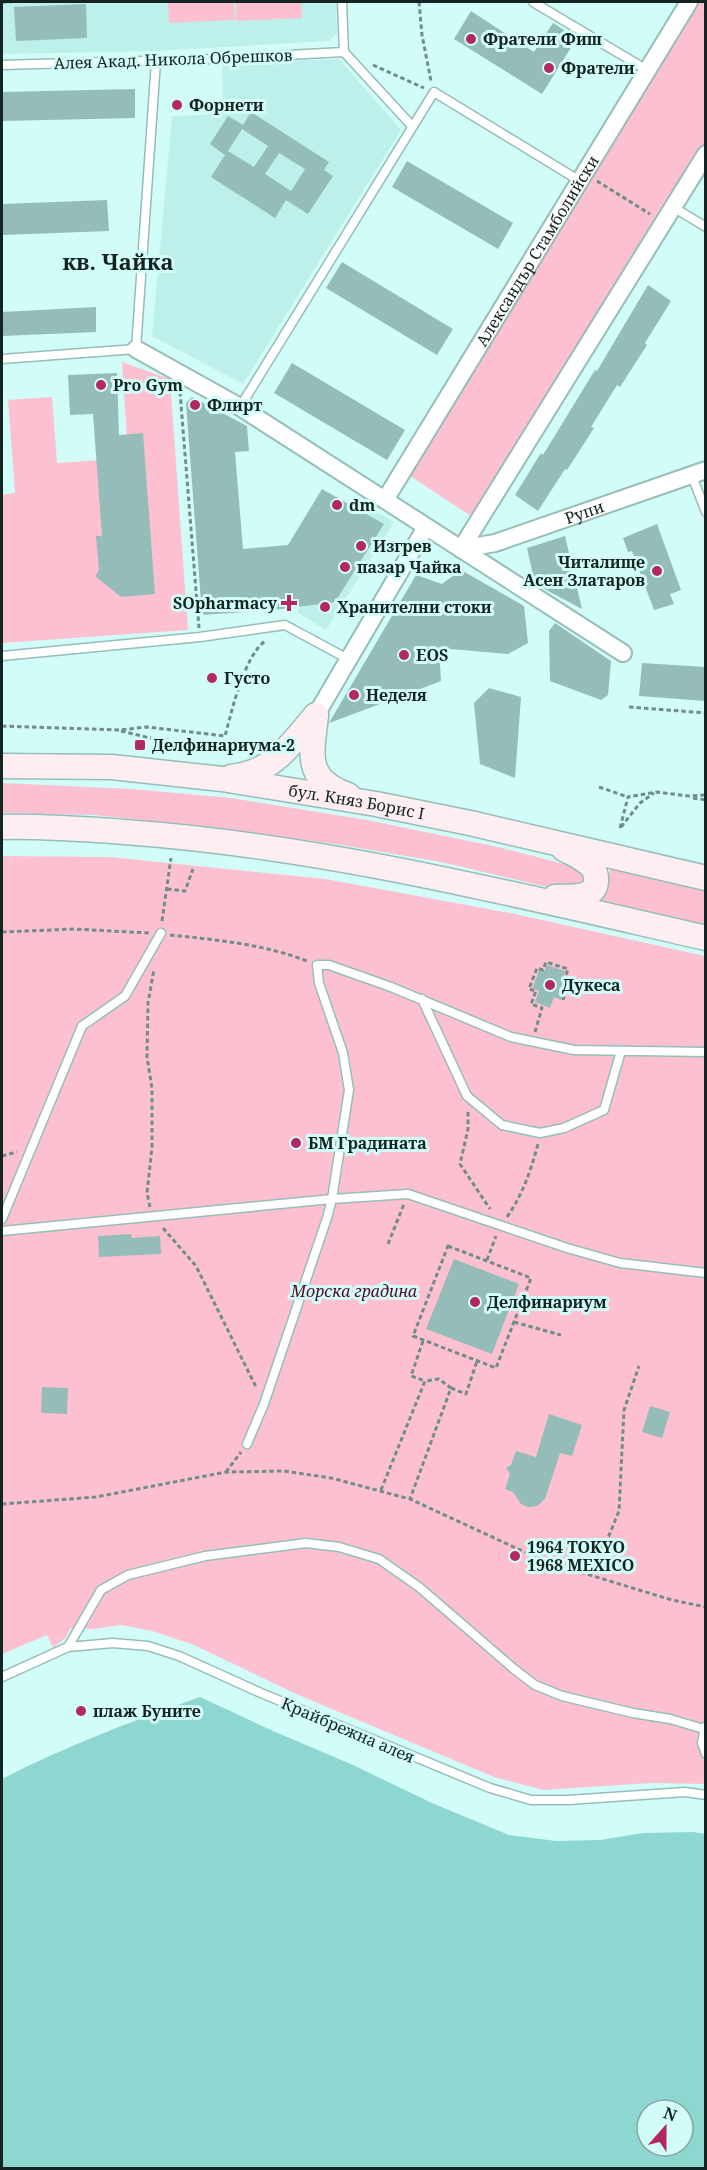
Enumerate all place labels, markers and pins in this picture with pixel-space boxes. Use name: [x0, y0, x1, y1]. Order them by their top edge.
place label: Фратели Фиш: [483, 28, 602, 50]
marker: Фратели Фиш: [464, 32, 478, 46]
place label: Фратели: [561, 57, 635, 79]
marker: Фратели: [542, 61, 556, 75]
place label: Форнети: [189, 94, 264, 116]
marker: Форнети: [170, 98, 184, 112]
place label: Pro Gym: [113, 374, 183, 396]
marker: Pro Gym: [94, 378, 108, 392]
place label: Флирт: [207, 394, 262, 416]
marker: Флирт: [188, 398, 202, 412]
place label: dm: [349, 494, 375, 516]
marker: dm: [330, 498, 344, 512]
place label: Изгрев: [373, 535, 432, 557]
marker: Изгрев: [354, 539, 368, 553]
place label: Читалище Асен Златаров: [523, 551, 645, 591]
place label: пазар Чайка: [357, 556, 462, 578]
marker: пазар Чайка: [338, 560, 352, 574]
marker: Читалище Асен Златаров: [650, 564, 664, 578]
place label: SOpharmacy: [173, 592, 278, 614]
marker: SOpharmacy: [282, 596, 296, 610]
place label: Хранителни стоки: [337, 596, 492, 618]
marker: Хранителни стоки: [318, 600, 332, 614]
place label: EOS: [416, 644, 448, 666]
marker: EOS: [397, 648, 411, 662]
place label: Густо: [224, 667, 270, 689]
marker: Густо: [205, 671, 219, 685]
place label: Неделя: [366, 684, 427, 706]
marker: Неделя: [347, 688, 361, 702]
place label: Делфинариума-2: [152, 734, 295, 756]
marker: Делфинариума-2: [133, 738, 147, 752]
place label: Дукеса: [562, 974, 621, 996]
marker: Дукеса: [543, 978, 557, 992]
place label: БМ Градината: [308, 1132, 427, 1154]
marker: БМ Градината: [289, 1136, 303, 1150]
place label: Делфинариум: [487, 1291, 607, 1313]
marker: Делфинариум: [468, 1295, 482, 1309]
place label: 1964 TOKYO 1968 MEXICO: [527, 1536, 634, 1576]
marker: 1964 TOKYO 1968 MEXICO: [508, 1549, 522, 1563]
place label: плаж Буните: [93, 1700, 201, 1722]
marker: плаж Буните: [74, 1704, 88, 1718]

